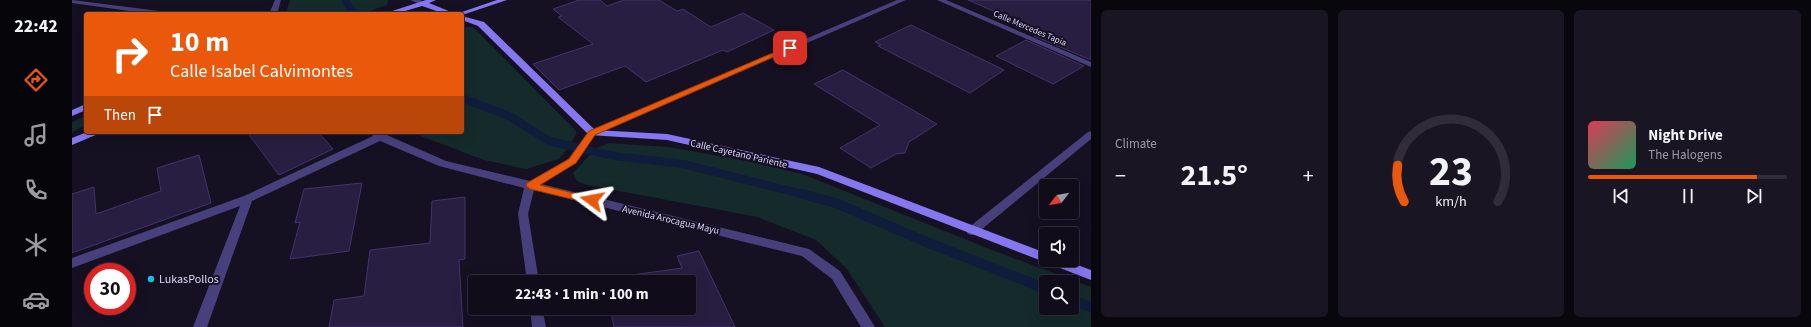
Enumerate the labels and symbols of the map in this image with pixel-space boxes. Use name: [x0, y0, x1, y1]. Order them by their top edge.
street label: Calle Mercedes Tapia: [991, 7, 1068, 50]
pin: [773, 31, 807, 65]
street label: Calle Cayetano Pariente: [689, 136, 789, 172]
position arrow: [571, 179, 613, 221]
north arrow: [1039, 179, 1079, 219]
street label: Avenida Arocagua Mayu: [621, 202, 721, 238]
speed limit sign: 30: [84, 263, 136, 315]
place label: LukasPollos: [159, 271, 219, 288]
marker: LukasPollos: [146, 274, 156, 284]

